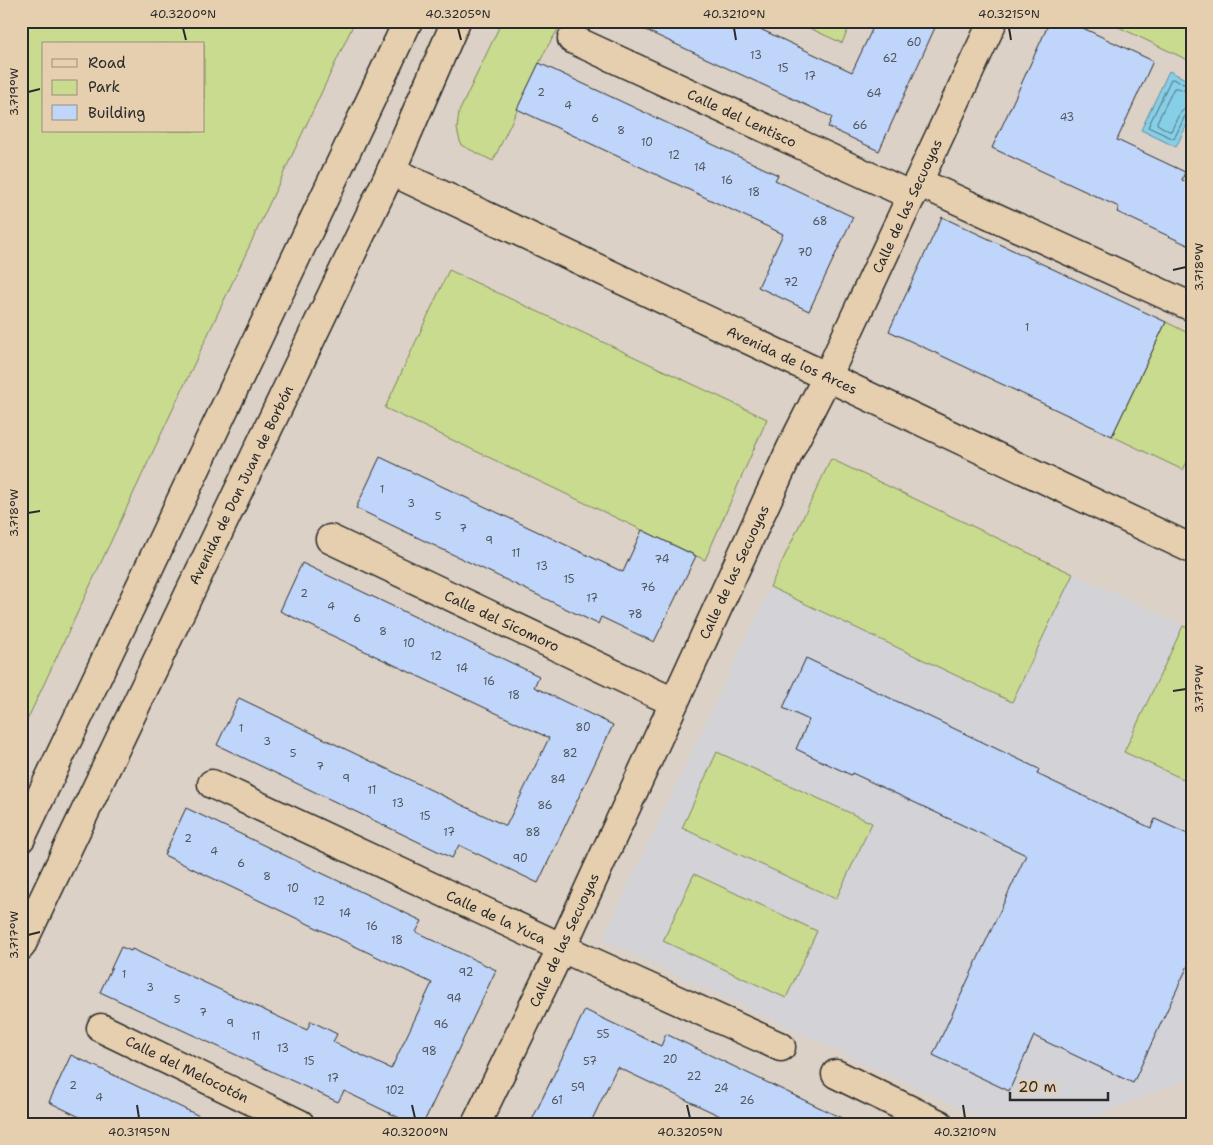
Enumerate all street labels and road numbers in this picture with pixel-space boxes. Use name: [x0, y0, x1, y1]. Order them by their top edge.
street label: Calle del Lentisco: [684, 85, 800, 151]
street label: Calle de las Secuoyas: [868, 136, 946, 276]
street label: Avenida de los Arces: [724, 322, 860, 398]
street label: Avenida de Don Juan de Borbón: [185, 382, 297, 588]
street label: Calle de las Secuoyas: [695, 502, 773, 642]
street label: Calle del Sicomoro: [442, 586, 562, 656]
street label: Calle de las Secuoyas: [525, 870, 603, 1010]
street label: Calle de la Yuca: [443, 886, 549, 948]
street label: Calle del Melocotón: [122, 1031, 252, 1107]

